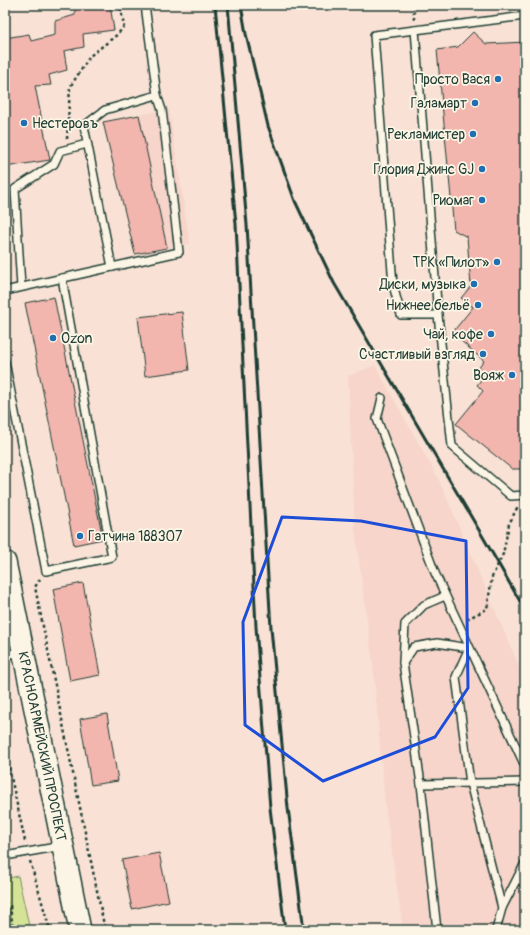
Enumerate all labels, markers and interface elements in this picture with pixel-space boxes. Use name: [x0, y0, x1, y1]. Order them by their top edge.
place label: Просто Вася: [415, 71, 490, 88]
marker: Просто Вася: [493, 74, 503, 84]
place label: Галамарт: [411, 95, 467, 112]
marker: Галамарт: [470, 98, 480, 108]
place label: Нестеровъ: [32, 115, 98, 132]
marker: Нестеровъ: [19, 118, 29, 128]
place label: Рекламистер: [387, 126, 465, 143]
marker: Рекламистер: [468, 129, 478, 139]
place label: Глория Джинс GJ: [373, 161, 474, 178]
marker: Глория Джинс GJ: [477, 164, 487, 174]
place label: Риомаг: [433, 192, 474, 209]
marker: Риомаг: [477, 195, 487, 205]
place label: ТРК «Пилот»: [413, 254, 489, 271]
marker: ТРК «Пилот»: [492, 257, 502, 267]
place label: Диски, музыка: [379, 276, 466, 293]
marker: Диски, музыка: [469, 279, 479, 289]
place label: Нижнее бельё: [386, 297, 470, 314]
marker: Нижнее бельё: [473, 300, 483, 310]
place label: Чай, кофе: [423, 326, 483, 343]
marker: Чай, кофе: [486, 329, 496, 339]
place label: Ozon: [61, 330, 93, 347]
marker: Ozon: [48, 333, 58, 343]
place label: Счастливый взгляд: [359, 346, 476, 363]
marker: Счастливый взгляд: [478, 349, 488, 359]
place label: Вояж: [473, 367, 504, 384]
marker: Вояж: [507, 370, 517, 380]
place label: Гатчина 188307: [88, 528, 183, 545]
marker: Гатчина 188307: [75, 531, 85, 541]
street label: КРАСНОАРМЕЙСКИЙ ПРОСПЕКТ: [15, 650, 70, 843]

